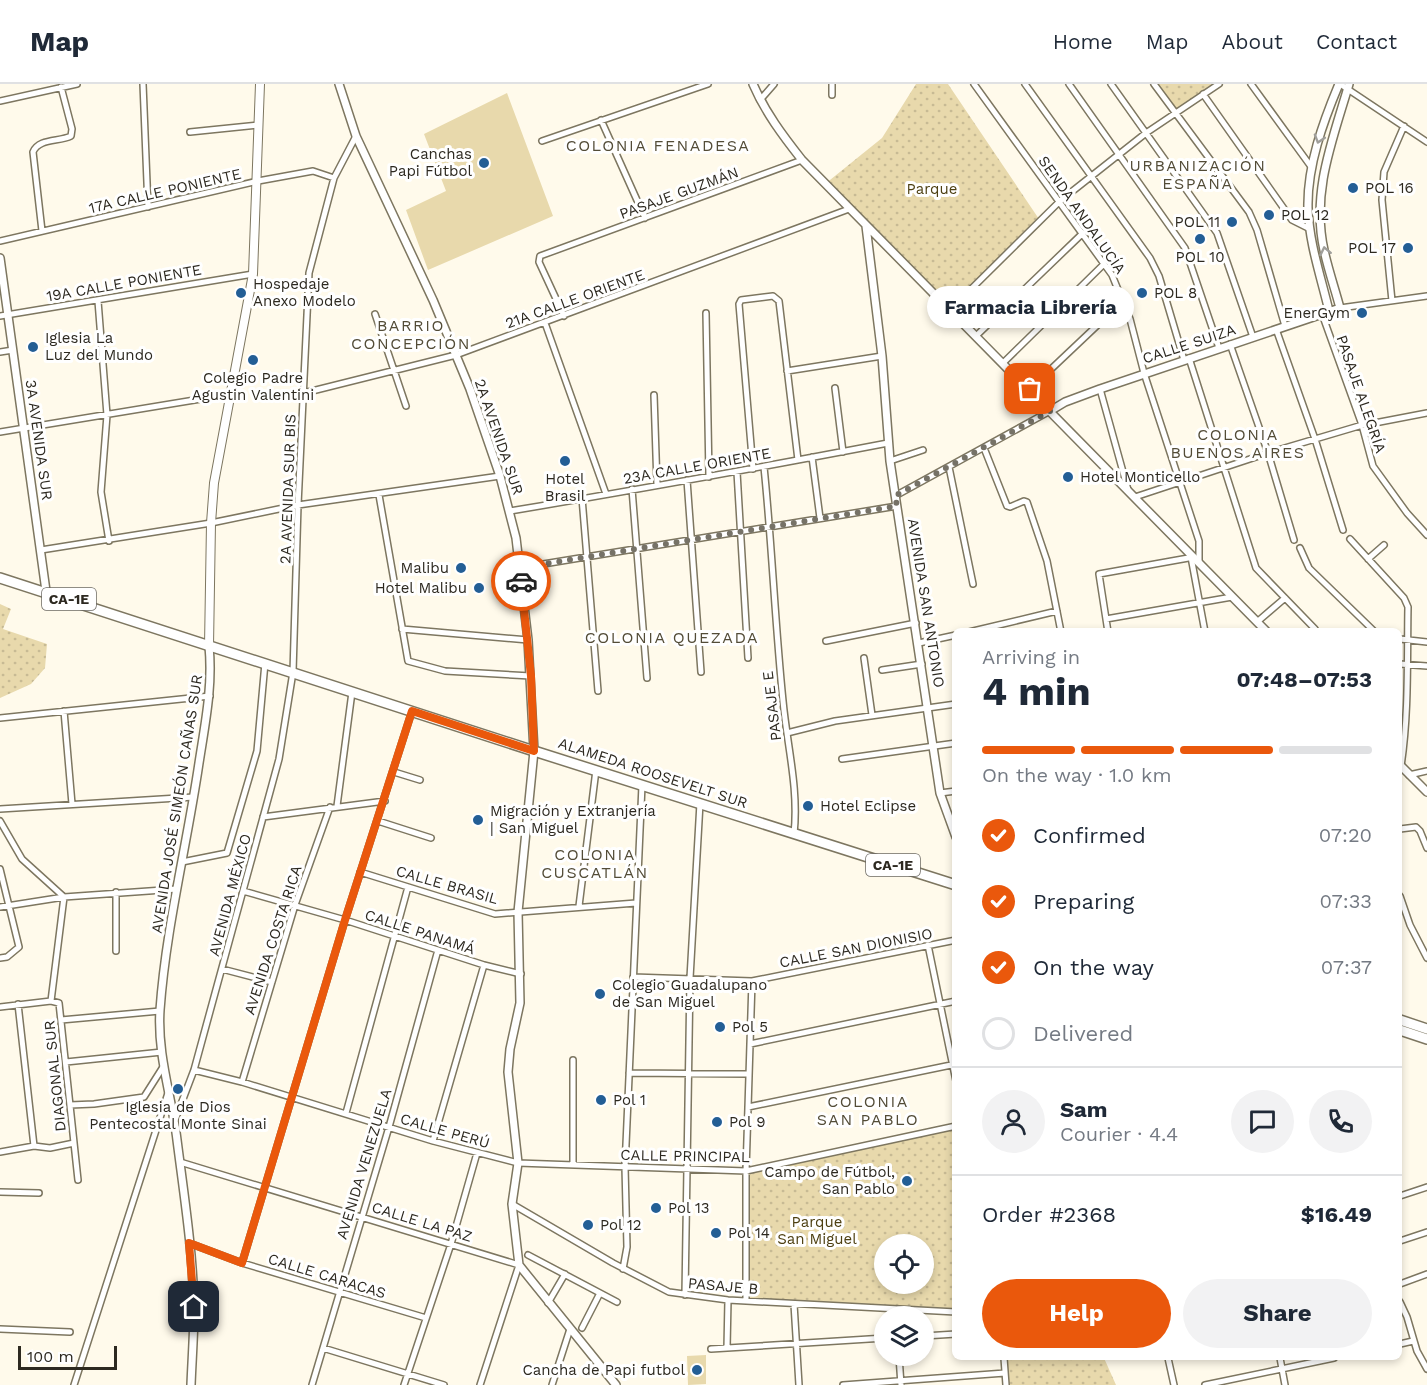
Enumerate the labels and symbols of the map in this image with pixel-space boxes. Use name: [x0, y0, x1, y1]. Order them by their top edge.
one-way arrow: [1314, 133, 1326, 144]
district label: COLONIA FENADESA: [566, 136, 750, 155]
place label: Canchas Papi Fútbol: [389, 145, 472, 180]
street label: SENDA ANDALUCÍA: [1035, 153, 1130, 277]
marker: Canchas Papi Fútbol: [477, 156, 491, 170]
district label: URBANIZACIÓN ESPAÑA: [1129, 156, 1267, 193]
street label: PASAJE GUZMÁN: [617, 163, 741, 223]
street label: 17A CALLE PONIENTE: [87, 165, 243, 217]
place label: POL 16: [1365, 179, 1414, 197]
park label: Parque: [907, 180, 957, 198]
marker: POL 16: [1346, 181, 1360, 195]
place label: POL 12: [1281, 206, 1329, 224]
marker: POL 12: [1262, 208, 1276, 222]
place label: POL 11: [1175, 213, 1220, 231]
marker: POL 11: [1225, 215, 1239, 229]
marker: POL 10: [1193, 232, 1207, 246]
place label: POL 17: [1348, 239, 1396, 257]
marker: POL 17: [1401, 241, 1415, 255]
one-way arrow: [1319, 247, 1332, 257]
place label: POL 10: [1176, 248, 1224, 266]
street label: 19A CALLE PONIENTE: [45, 260, 203, 306]
street label: 21A CALLE ORIENTE: [503, 265, 647, 333]
place label: Hospedaje Anexo Modelo: [253, 275, 356, 310]
place label: POL 8: [1154, 284, 1197, 302]
marker: Hospedaje Anexo Modelo: [234, 286, 248, 300]
marker: POL 8: [1135, 286, 1149, 300]
callout: Farmacia Librería: [926, 287, 1134, 329]
place label: EnerGym: [1284, 304, 1350, 322]
marker: EnerGym: [1355, 306, 1369, 320]
district label: BARRIO CONCEPCIÓN: [351, 316, 471, 353]
street label: CALLE SUIZA: [1140, 320, 1238, 368]
place label: Iglesia La Luz del Mundo: [45, 329, 153, 364]
street label: PASAJE ALEGRÍA: [1332, 333, 1390, 455]
marker: Iglesia La Luz del Mundo: [26, 340, 40, 354]
marker: Colegio Padre Agustin Valentini: [246, 353, 260, 367]
pin: [1004, 363, 1055, 414]
place label: Colegio Padre Agustin Valentini: [192, 369, 314, 404]
street label: 2A AVENIDA SUR: [471, 377, 527, 497]
street label: 3A AVENIDA SUR: [22, 379, 56, 501]
street label: 2A AVENIDA SUR BIS: [276, 414, 300, 564]
district label: COLONIA BUENOS AIRES: [1170, 425, 1306, 462]
street label: 23A CALLE ORIENTE: [622, 444, 772, 488]
marker: Hotel Brasil: [558, 454, 572, 468]
place label: Hotel Monticello: [1080, 468, 1200, 486]
place label: Hotel Brasil: [545, 470, 586, 505]
marker: Hotel Monticello: [1061, 470, 1075, 484]
street label: AVENIDA SAN ANTONIO: [904, 517, 948, 689]
courier: [491, 551, 551, 611]
place label: Malibu: [401, 559, 449, 577]
marker: Malibu: [454, 561, 468, 575]
place label: Hotel Malibu: [375, 579, 467, 597]
marker: Hotel Malibu: [472, 581, 486, 595]
road number: CA-1E: [42, 588, 96, 610]
district label: COLONIA QUEZADA: [585, 628, 759, 647]
street label: PASAJE E: [759, 670, 785, 742]
street label: AVENIDA JOSÉ SIMEÓN CAÑAS SUR: [147, 673, 206, 935]
street label: ALAMEDA ROOSEVELT SUR: [556, 734, 750, 812]
place label: Hotel Eclipse: [820, 797, 916, 815]
marker: Hotel Eclipse: [801, 799, 815, 813]
place label: Migración y Extranjería | San Miguel: [490, 802, 656, 837]
marker: Migración y Extranjería | San Miguel: [471, 813, 485, 827]
street label: AVENIDA MÉXICO: [205, 832, 255, 958]
district label: COLONIA CUSCATLÁN: [541, 845, 649, 882]
road number: CA-1E: [866, 854, 920, 876]
street label: CALLE BRASIL: [394, 862, 500, 908]
street label: AVENIDA COSTA RICA: [240, 863, 306, 1017]
street label: CALLE PANAMÁ: [363, 906, 477, 958]
street label: CALLE SAN DIONISIO: [778, 924, 934, 972]
place label: Colegio Guadalupano de San Miguel: [612, 976, 767, 1011]
marker: Colegio Guadalupano de San Miguel: [593, 987, 607, 1001]
place label: Pol 5: [732, 1018, 768, 1036]
street label: DIAGONAL SUR: [40, 1019, 70, 1132]
marker: Pol 5: [713, 1020, 727, 1034]
marker: Iglesia de Dios Pentecostal Monte Sinai: [171, 1082, 185, 1096]
street label: AVENIDA VENEZUELA: [333, 1086, 396, 1241]
place label: Pol 1: [613, 1091, 646, 1109]
district label: COLONIA SAN PABLO: [817, 1092, 919, 1129]
marker: Pol 1: [594, 1093, 608, 1107]
place label: Iglesia de Dios Pentecostal Monte Sinai: [89, 1098, 267, 1133]
street label: CALLE PERÚ: [398, 1110, 492, 1152]
place label: Pol 9: [729, 1113, 765, 1131]
marker: Pol 9: [710, 1115, 724, 1129]
street label: CALLE PRINCIPAL: [620, 1146, 750, 1166]
place label: Campo de Fútbol, San Pablo: [764, 1163, 895, 1198]
marker: Campo de Fútbol, San Pablo: [900, 1174, 914, 1188]
street label: CALLE LA PAZ: [370, 1198, 474, 1246]
place label: Pol 13: [668, 1199, 710, 1217]
marker: Pol 13: [649, 1201, 663, 1215]
park label: Parque San Miguel: [777, 1213, 857, 1248]
place label: Pol 12: [600, 1216, 642, 1234]
marker: Pol 12: [581, 1218, 595, 1232]
place label: Pol 14: [728, 1224, 770, 1242]
marker: Pol 14: [709, 1226, 723, 1240]
street label: CALLE CARACAS: [266, 1250, 388, 1302]
street label: PASAJE B: [687, 1274, 759, 1298]
pin: [168, 1281, 219, 1332]
scale bar: [18, 1343, 117, 1370]
place label: Cancha de Papi futbol: [523, 1361, 685, 1379]
marker: Cancha de Papi futbol: [690, 1363, 704, 1377]

